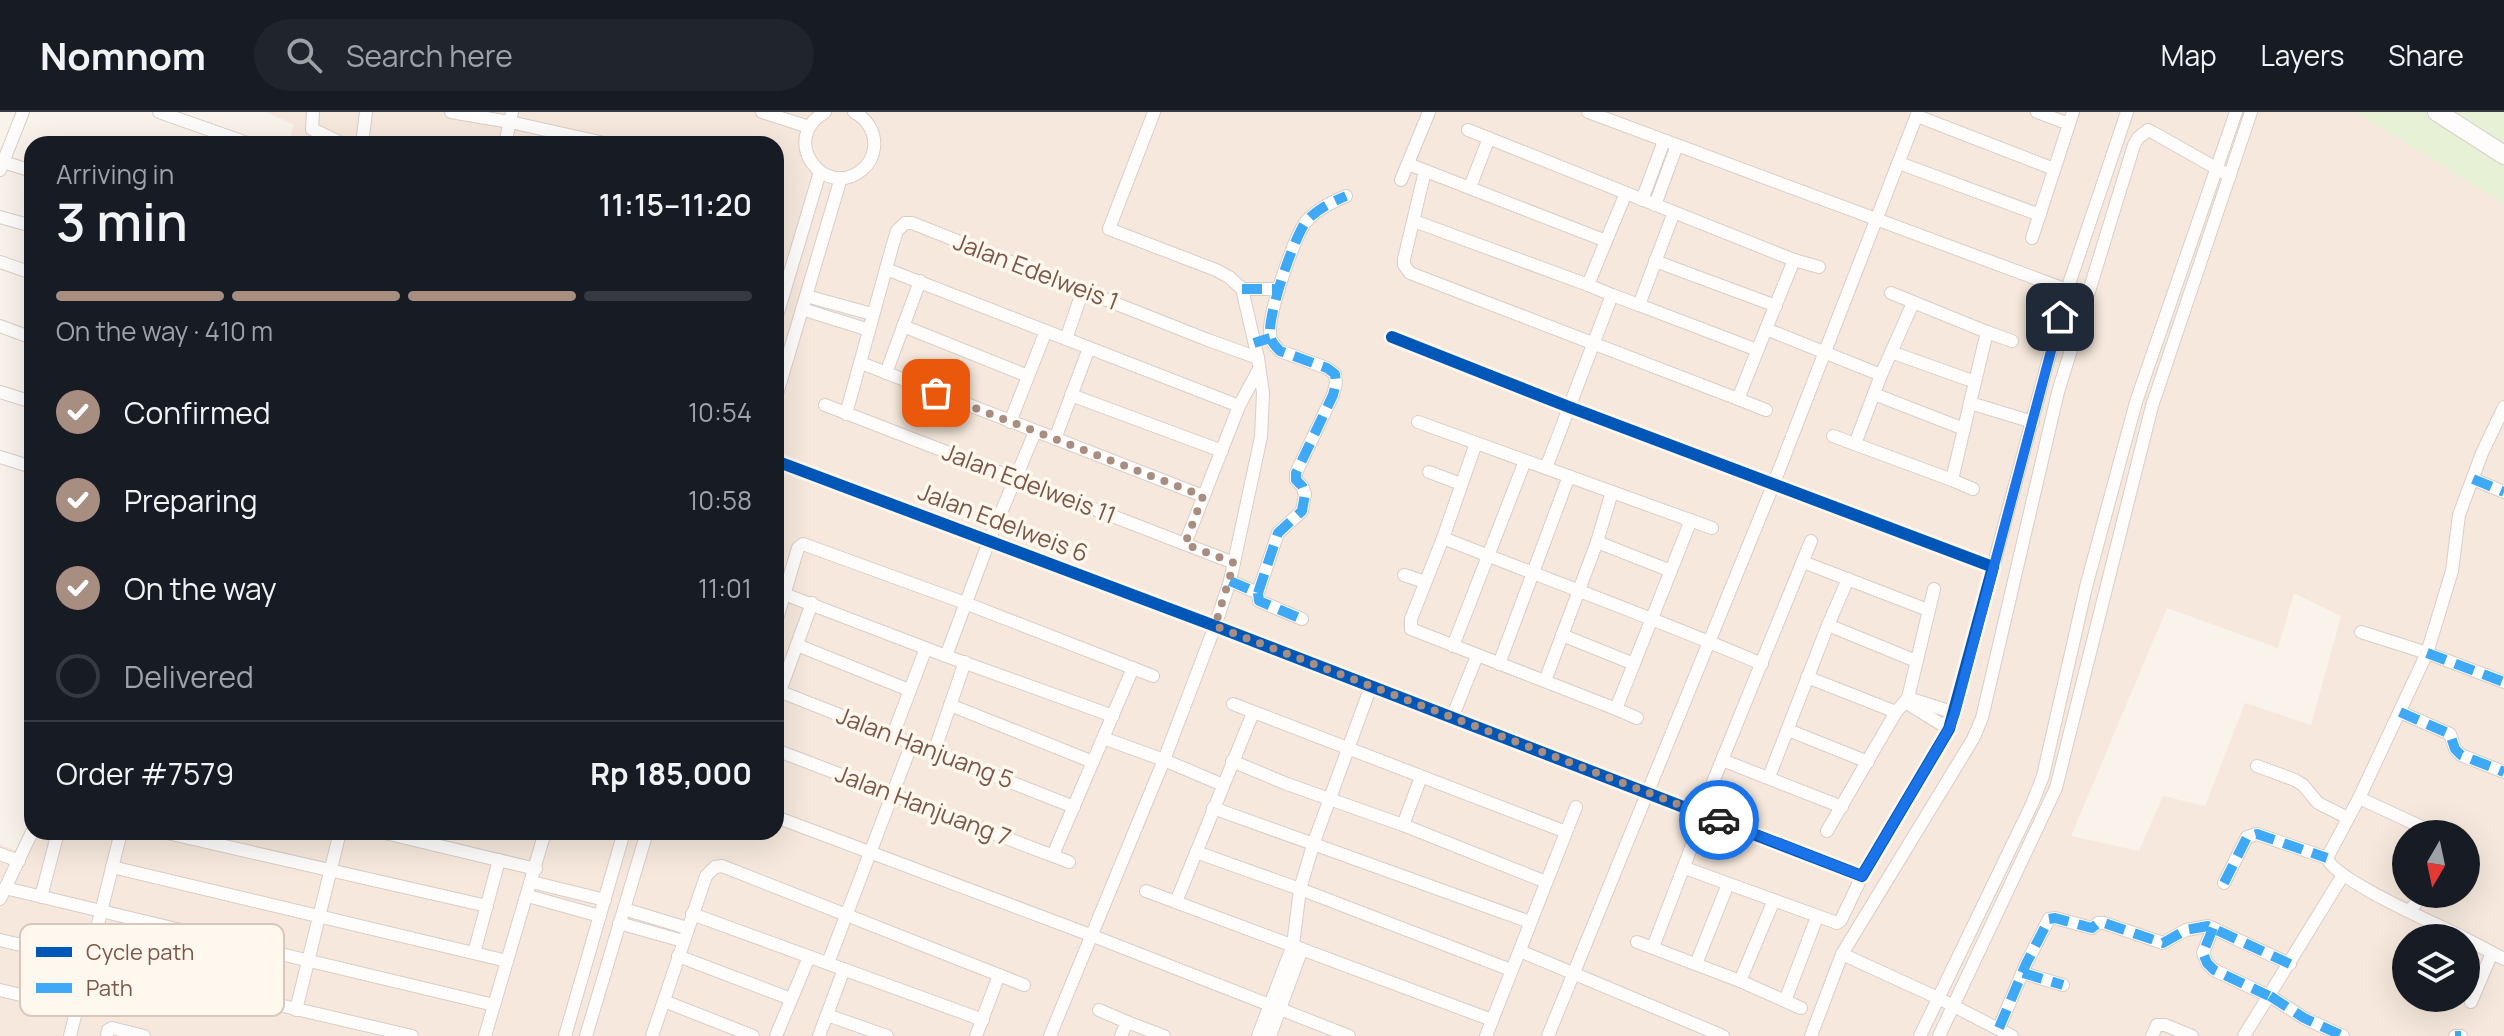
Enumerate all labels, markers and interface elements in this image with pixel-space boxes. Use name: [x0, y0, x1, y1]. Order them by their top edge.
search box: [254, 19, 814, 91]
text: Nomnom: [40, 29, 206, 81]
icon: search: [282, 33, 326, 77]
text: Search here: [346, 35, 513, 76]
text: Map: [2161, 36, 2217, 74]
text: Layers: [2261, 36, 2344, 74]
text: Share: [2388, 36, 2464, 74]
text: Arriving in: [56, 156, 174, 192]
text: 11:15–11:20: [599, 184, 752, 225]
text: 3 min: [56, 186, 188, 257]
street label: Jalan Edelweis 1: [949, 224, 1124, 317]
pin: [2026, 283, 2094, 351]
icon: home: [2038, 295, 2082, 339]
text: On the way · 410 m: [56, 313, 273, 349]
pin: [902, 359, 970, 427]
icon: bag: [914, 371, 958, 415]
icon: check: [56, 390, 100, 434]
text: Confirmed: [124, 392, 271, 433]
text: 10:54: [688, 394, 752, 430]
street label: Jalan Edelweis 11: [938, 434, 1121, 531]
street label: Jalan Edelweis 6: [914, 474, 1093, 569]
icon: check: [56, 478, 100, 522]
text: Preparing: [124, 480, 258, 521]
text: 10:58: [688, 482, 752, 518]
icon: check: [56, 566, 100, 610]
text: On the way: [124, 568, 277, 609]
text: 11:01: [698, 570, 752, 606]
text: Delivered: [124, 656, 254, 697]
street label: Jalan Hanjuang 5: [832, 698, 1019, 796]
text: Order #7579: [56, 753, 234, 794]
text: Rp 185,000: [590, 753, 752, 794]
street label: Jalan Hanjuang 7: [831, 756, 1016, 853]
courier: [1679, 780, 1759, 860]
icon: car: [1697, 798, 1741, 842]
north arrow: [2392, 820, 2480, 908]
map controls: [2392, 820, 2480, 1012]
legend: [20, 924, 284, 1016]
button: layers: [2392, 924, 2480, 1012]
text: Cycle path: [86, 937, 194, 967]
text: Path: [86, 973, 133, 1003]

